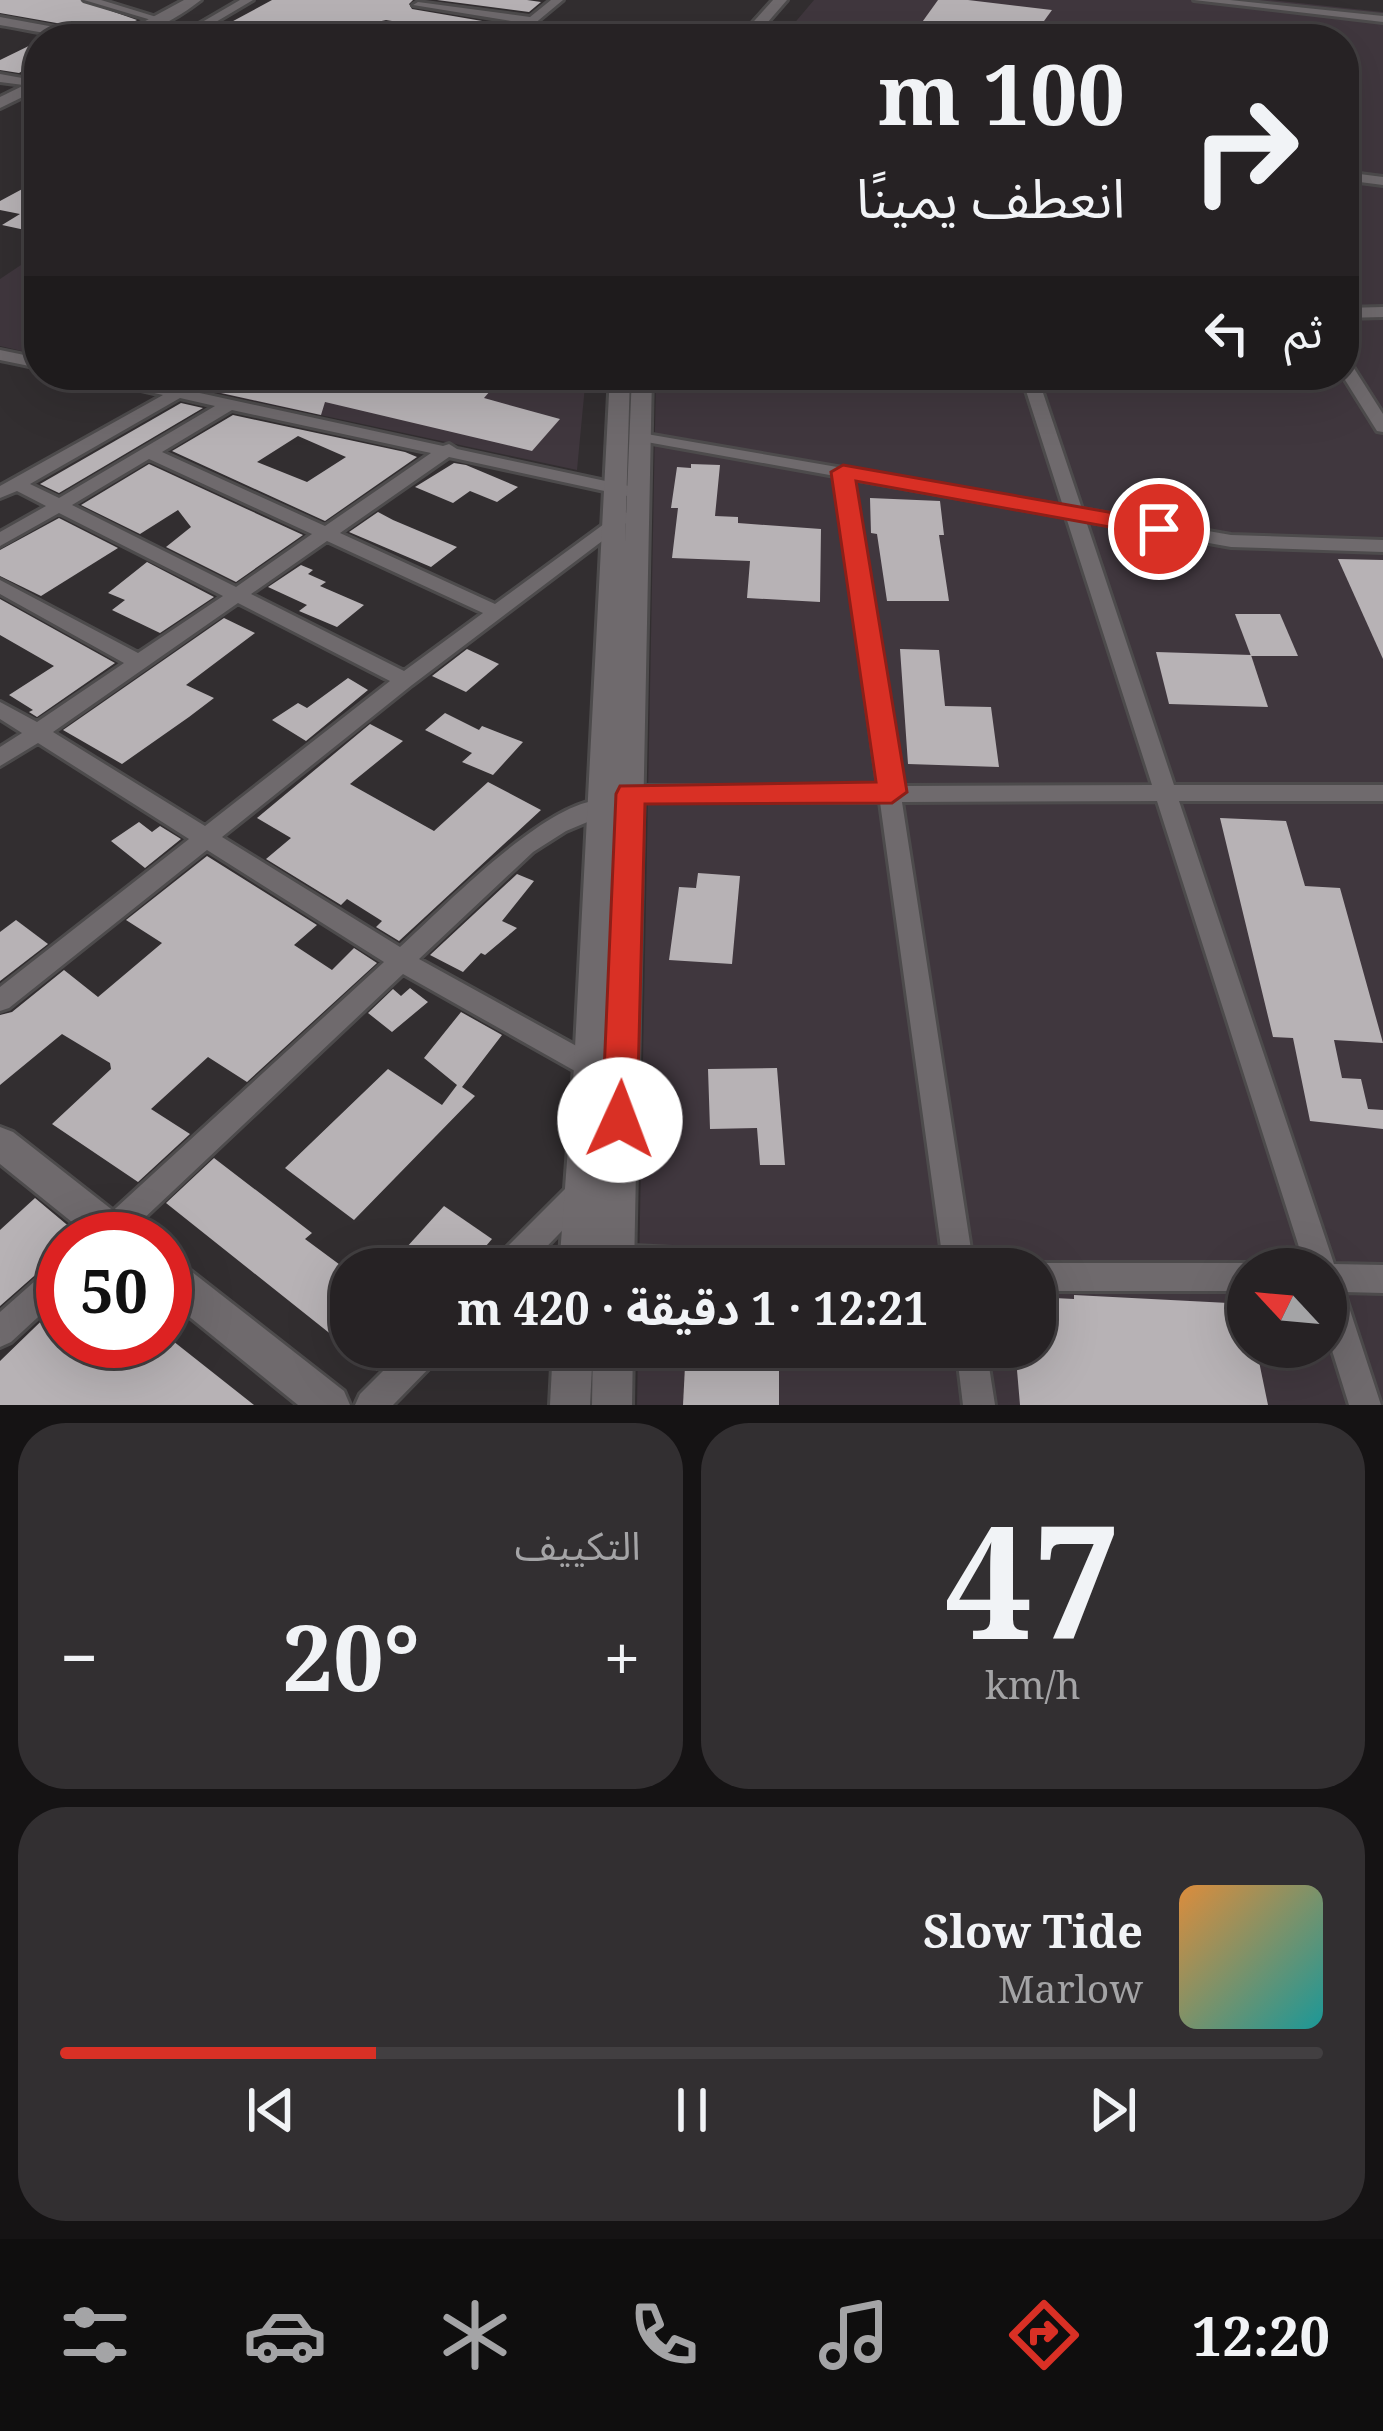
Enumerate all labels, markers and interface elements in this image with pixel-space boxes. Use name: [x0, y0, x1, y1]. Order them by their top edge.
text: 100 m: [878, 35, 1125, 150]
icon: right: [1167, 72, 1323, 228]
text: انعطف يمينًا: [856, 160, 1125, 234]
icon: left: [1194, 300, 1260, 366]
text: ثم: [1284, 300, 1323, 361]
pin: [1108, 478, 1210, 580]
icon: arrive: [1126, 496, 1192, 562]
position arrow: [557, 1057, 683, 1183]
speed limit sign: 50: [36, 1212, 192, 1368]
north arrow: [1227, 1248, 1347, 1368]
map controls: [1227, 1248, 1347, 1368]
text: 12:21 · 1 دقيقة · 420 m: [457, 1277, 929, 1338]
text: 47: [945, 1472, 1121, 1685]
text: التكييف: [515, 1518, 641, 1571]
text: 20°: [282, 1595, 420, 1717]
text: −: [60, 1611, 98, 1701]
text: +: [604, 1611, 640, 1701]
text: km/h: [985, 1657, 1081, 1710]
text: Slow Tide: [923, 1900, 1143, 1961]
text: Marlow: [998, 1961, 1143, 2014]
icon: previous: [238, 2077, 304, 2143]
icon: pause: [659, 2077, 725, 2143]
icon: next: [1080, 2077, 1146, 2143]
icon: filters: [53, 2293, 137, 2377]
icon: car: [243, 2293, 327, 2377]
icon: climate: [433, 2293, 517, 2377]
icon: phone: [622, 2293, 706, 2377]
icon: music: [812, 2293, 896, 2377]
icon: directions: [1002, 2293, 1086, 2377]
text: 12:20: [1192, 2298, 1330, 2372]

